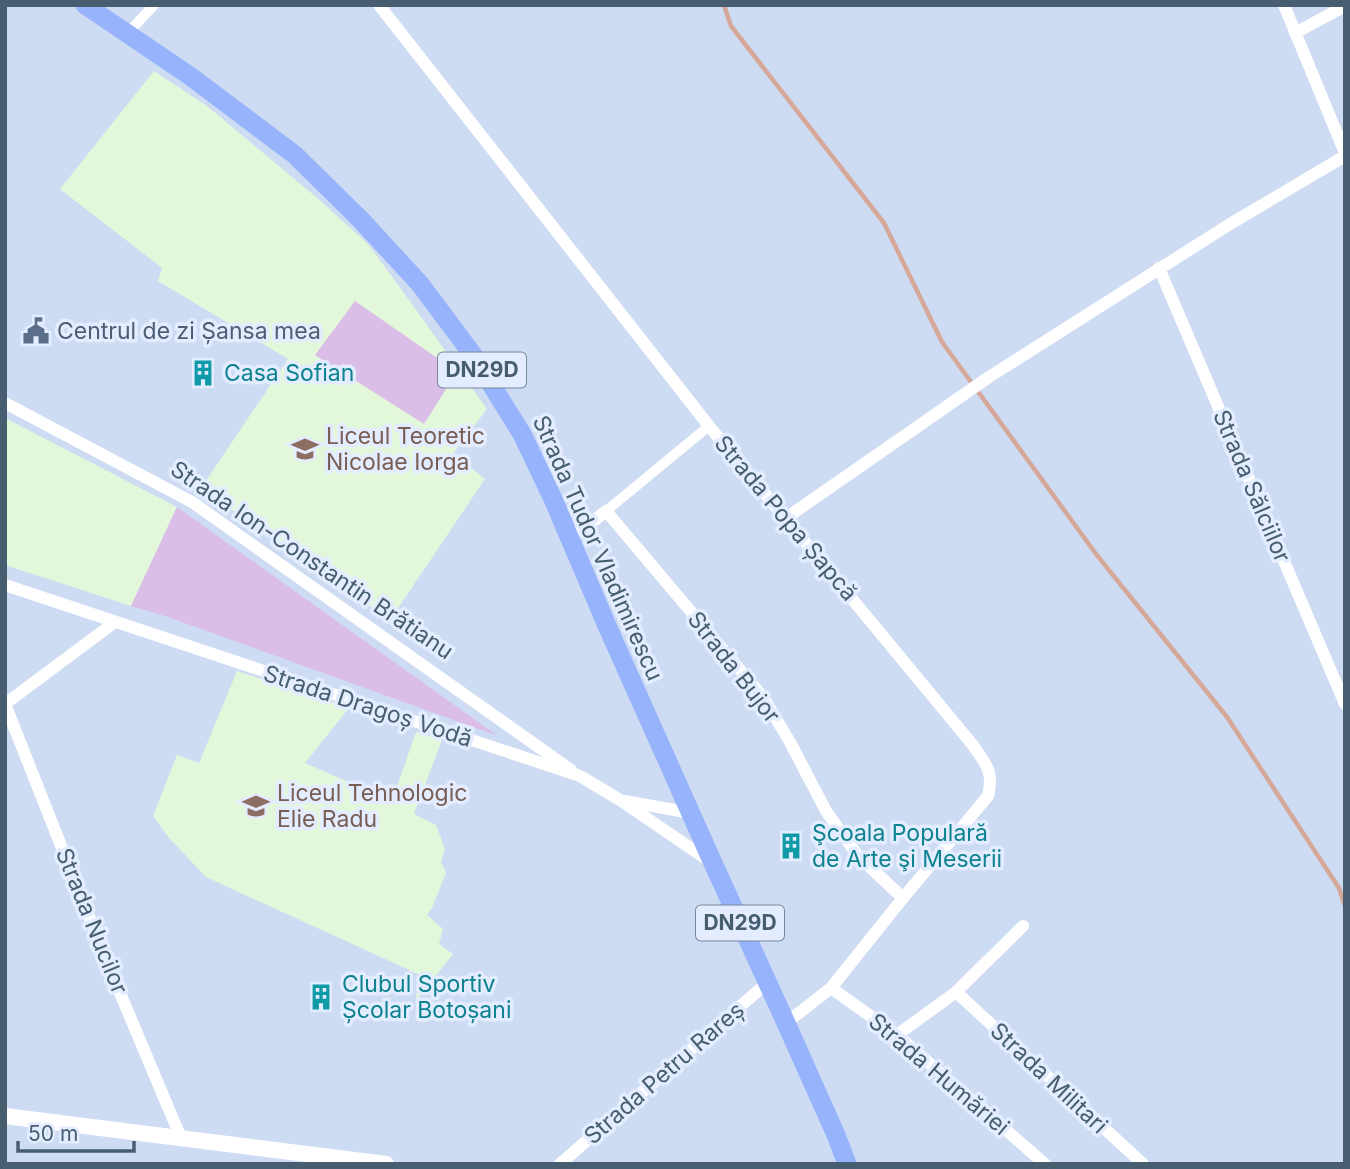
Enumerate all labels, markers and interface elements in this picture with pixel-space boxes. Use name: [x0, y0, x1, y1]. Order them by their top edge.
public building icon: Centrul de zi Șansa mea: [21, 316, 51, 346]
place label: Centrul de zi Șansa mea: [57, 317, 321, 345]
road number: DN29D: [438, 352, 526, 388]
building icon: Casa Sofian: [188, 358, 218, 388]
place label: Casa Sofian: [224, 359, 354, 387]
street label: Strada Sălciilor: [1207, 406, 1297, 567]
street label: Strada Tudor Vladimirescu: [527, 411, 669, 685]
place label: Liceul Teoretic Nicolae Iorga: [326, 422, 485, 476]
street label: Strada Popa Șapcă: [709, 430, 863, 606]
school or university icon: Liceul Teoretic Nicolae Iorga: [290, 434, 320, 464]
street label: Strada Ion-Constantin Brătianu: [165, 455, 459, 665]
street label: Strada Bujor: [682, 606, 786, 729]
street label: Strada Dragoș Vodă: [260, 659, 476, 753]
place label: Liceul Tehnologic Elie Radu: [277, 779, 467, 833]
school or university icon: Liceul Tehnologic Elie Radu: [241, 791, 271, 821]
place label: Şcoala Populară de Arte şi Meserii: [812, 819, 1002, 873]
building icon: Şcoala Populară de Arte şi Meserii: [776, 831, 806, 861]
street label: Strada Nucilor: [50, 844, 134, 998]
road number: DN29D: [696, 906, 784, 940]
place label: Clubul Sportiv Școlar Botoșani: [342, 970, 511, 1024]
building icon: Clubul Sportiv Școlar Botoșani: [306, 982, 336, 1012]
street label: Strada Petru Rareș: [578, 996, 750, 1150]
street label: Strada Humăriei: [863, 1007, 1015, 1141]
street label: Strada Militari: [985, 1017, 1113, 1139]
scale bar: [18, 1110, 133, 1154]
text: 50 m: [28, 1121, 78, 1146]

